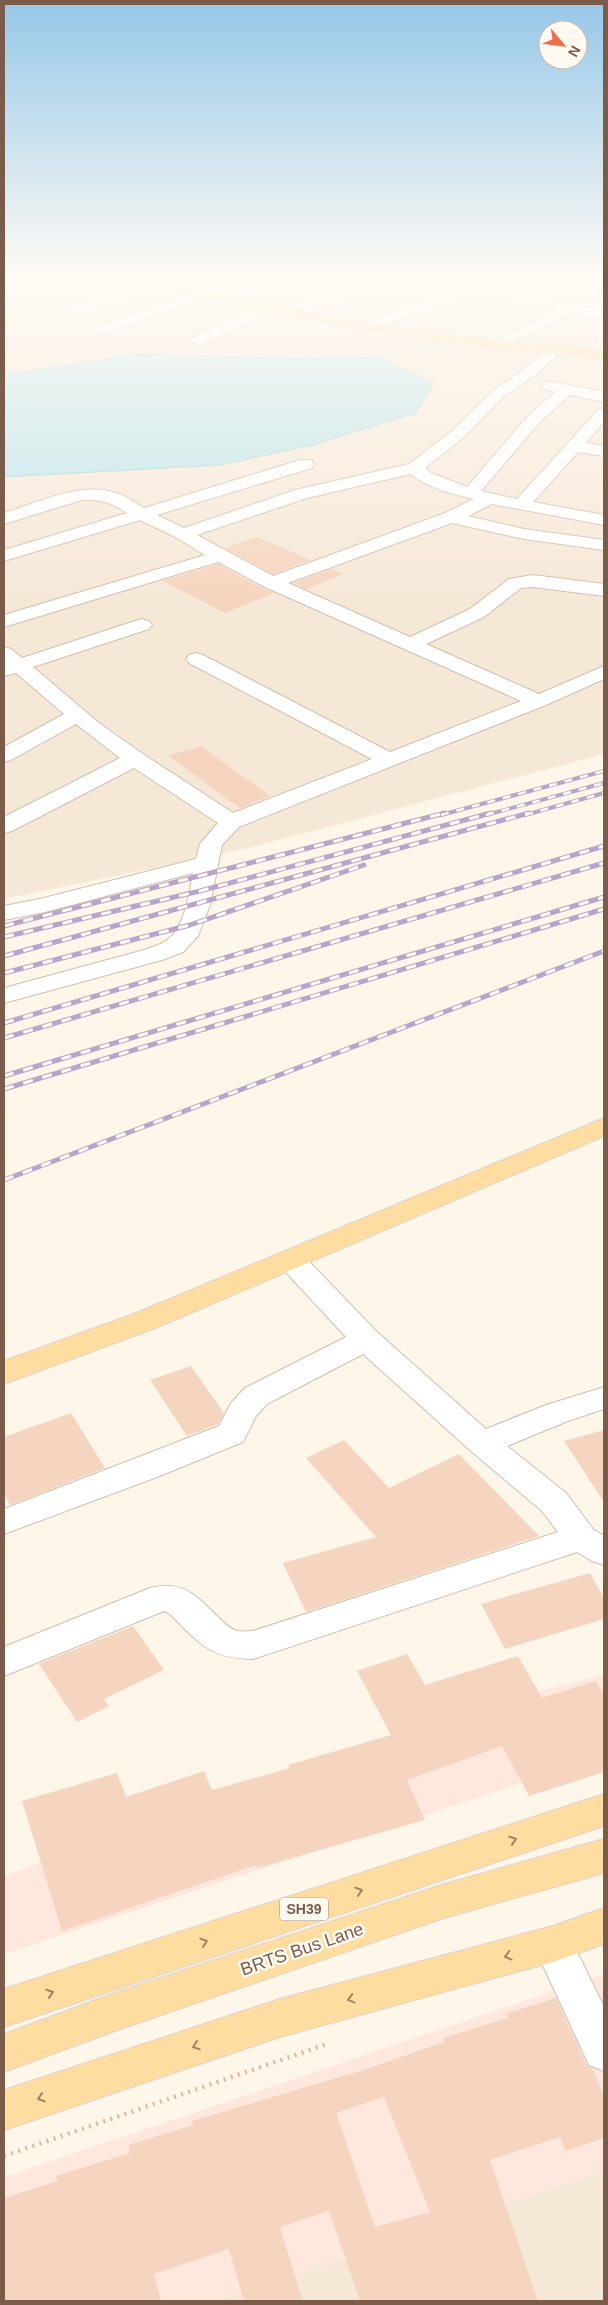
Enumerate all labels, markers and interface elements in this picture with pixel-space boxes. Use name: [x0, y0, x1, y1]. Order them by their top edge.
north arrow: [538, 20, 588, 70]
text: N: [565, 43, 584, 60]
one-way arrow: [508, 1836, 517, 1846]
one-way arrow: [354, 1887, 362, 1897]
road number: SH39: [280, 1898, 328, 1920]
street label: BRTS Bus Lane: [238, 1919, 366, 1979]
one-way arrow: [200, 1938, 208, 1948]
one-way arrow: [504, 1951, 512, 1961]
one-way arrow: [45, 1988, 54, 1998]
one-way arrow: [346, 1993, 355, 2004]
one-way arrow: [192, 2041, 200, 2051]
one-way arrow: [38, 2092, 46, 2102]

